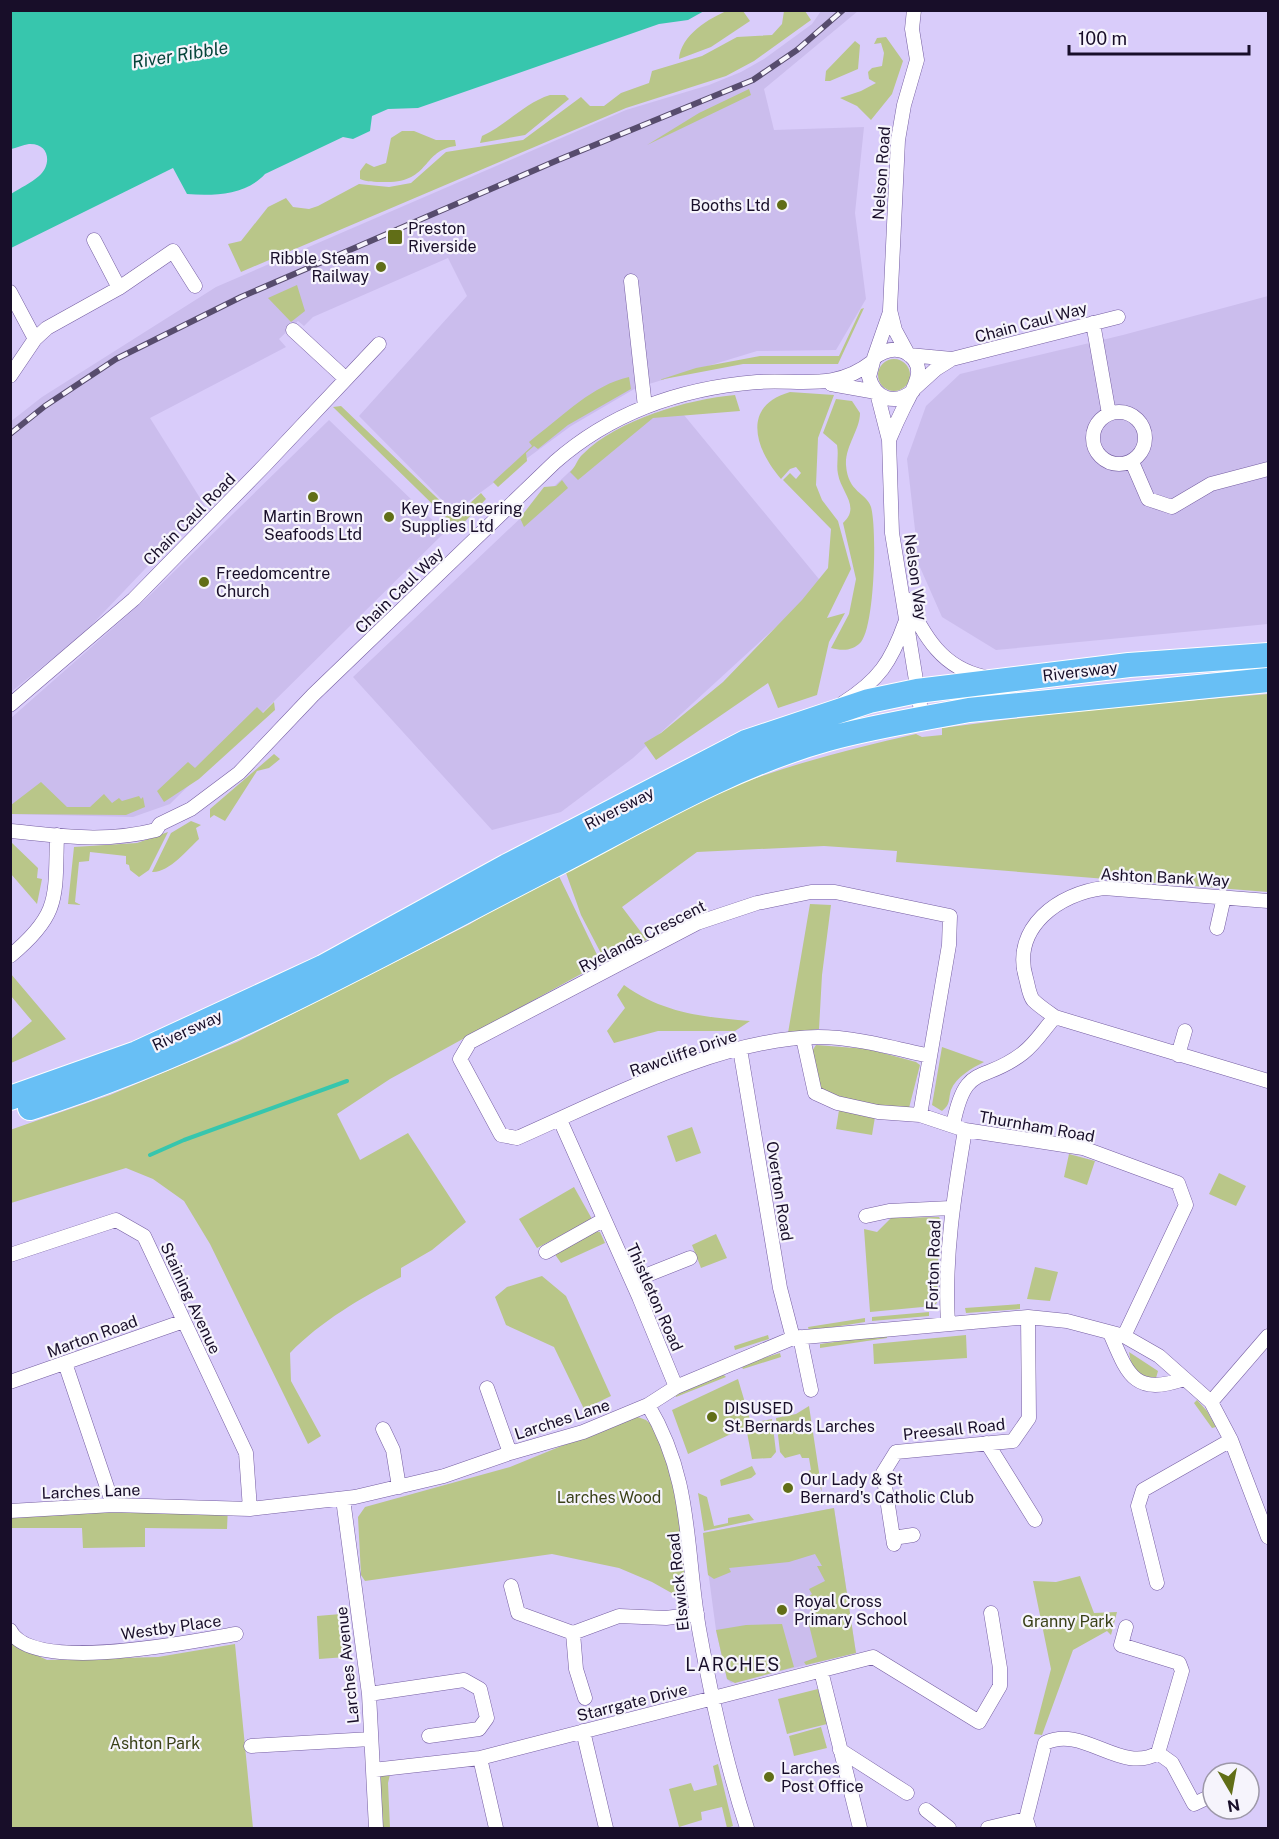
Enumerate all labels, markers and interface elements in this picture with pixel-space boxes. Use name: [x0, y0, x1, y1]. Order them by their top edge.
scale bar: [1069, 18, 1249, 56]
text: 100 m: [1078, 28, 1127, 49]
water label: River Ribble: [130, 36, 230, 72]
street label: Nelson Road: [869, 126, 894, 220]
place label: Booths Ltd: [690, 196, 770, 215]
marker: Booths Ltd: [775, 198, 789, 212]
place label: Preston Riverside: [408, 219, 477, 256]
marker: Preston Riverside: [386, 228, 404, 246]
place label: Ribble Steam Railway: [270, 249, 369, 286]
marker: Ribble Steam Railway: [374, 260, 388, 274]
street label: Chain Caul Way: [973, 298, 1090, 347]
street label: Chain Caul Road: [139, 469, 239, 569]
marker: Martin Brown Seafoods Ltd: [306, 490, 320, 504]
place label: Key Engineering Supplies Ltd: [401, 499, 523, 536]
place label: Martin Brown Seafoods Ltd: [263, 507, 363, 544]
marker: Key Engineering Supplies Ltd: [382, 510, 396, 524]
street label: Nelson Way: [900, 533, 931, 622]
street label: Chain Caul Way: [351, 543, 448, 637]
place label: Freedomcentre Church: [216, 564, 330, 601]
marker: Freedomcentre Church: [197, 575, 211, 589]
street label: Riversway: [1042, 657, 1119, 686]
street label: Riversway: [581, 783, 658, 834]
street label: Ashton Bank Way: [1100, 865, 1230, 890]
street label: Ryelands Crescent: [576, 896, 709, 977]
street label: Riversway: [149, 1006, 226, 1055]
street label: Rawcliffe Drive: [627, 1026, 739, 1081]
street label: Thurnham Road: [978, 1107, 1096, 1146]
street label: Overton Road: [762, 1140, 797, 1242]
street label: Forton Road: [922, 1220, 945, 1311]
street label: Staining Avenue: [156, 1239, 225, 1357]
street label: Thistleton Road: [622, 1240, 687, 1354]
street label: Marton Road: [44, 1311, 140, 1362]
street label: Larches Lane: [512, 1395, 612, 1444]
place label: DISUSED St.Bernards Larches: [724, 1399, 875, 1436]
marker: DISUSED St.Bernards Larches: [705, 1410, 719, 1424]
street label: Preesall Road: [902, 1415, 1006, 1444]
place label: Our Lady & St Bernard's Catholic Club: [800, 1470, 974, 1507]
street label: Larches Lane: [41, 1480, 141, 1503]
marker: Our Lady & St Bernard's Catholic Club: [781, 1481, 795, 1495]
park label: Larches Wood: [557, 1488, 661, 1507]
street label: Elswick Road: [664, 1532, 693, 1632]
place label: Royal Cross Primary School: [794, 1592, 908, 1629]
marker: Royal Cross Primary School: [775, 1603, 789, 1617]
street label: Larches Avenue: [332, 1605, 363, 1724]
street label: Westby Place: [120, 1611, 222, 1644]
park label: Granny Park: [1022, 1612, 1114, 1631]
district label: LARCHES: [685, 1654, 781, 1675]
street label: Starrgate Drive: [575, 1680, 689, 1725]
park label: Ashton Park: [110, 1734, 200, 1753]
place label: Larches Post Office: [781, 1759, 864, 1796]
north arrow: [1201, 1761, 1261, 1821]
marker: Larches Post Office: [762, 1770, 776, 1784]
text: N: [1226, 1795, 1241, 1816]

